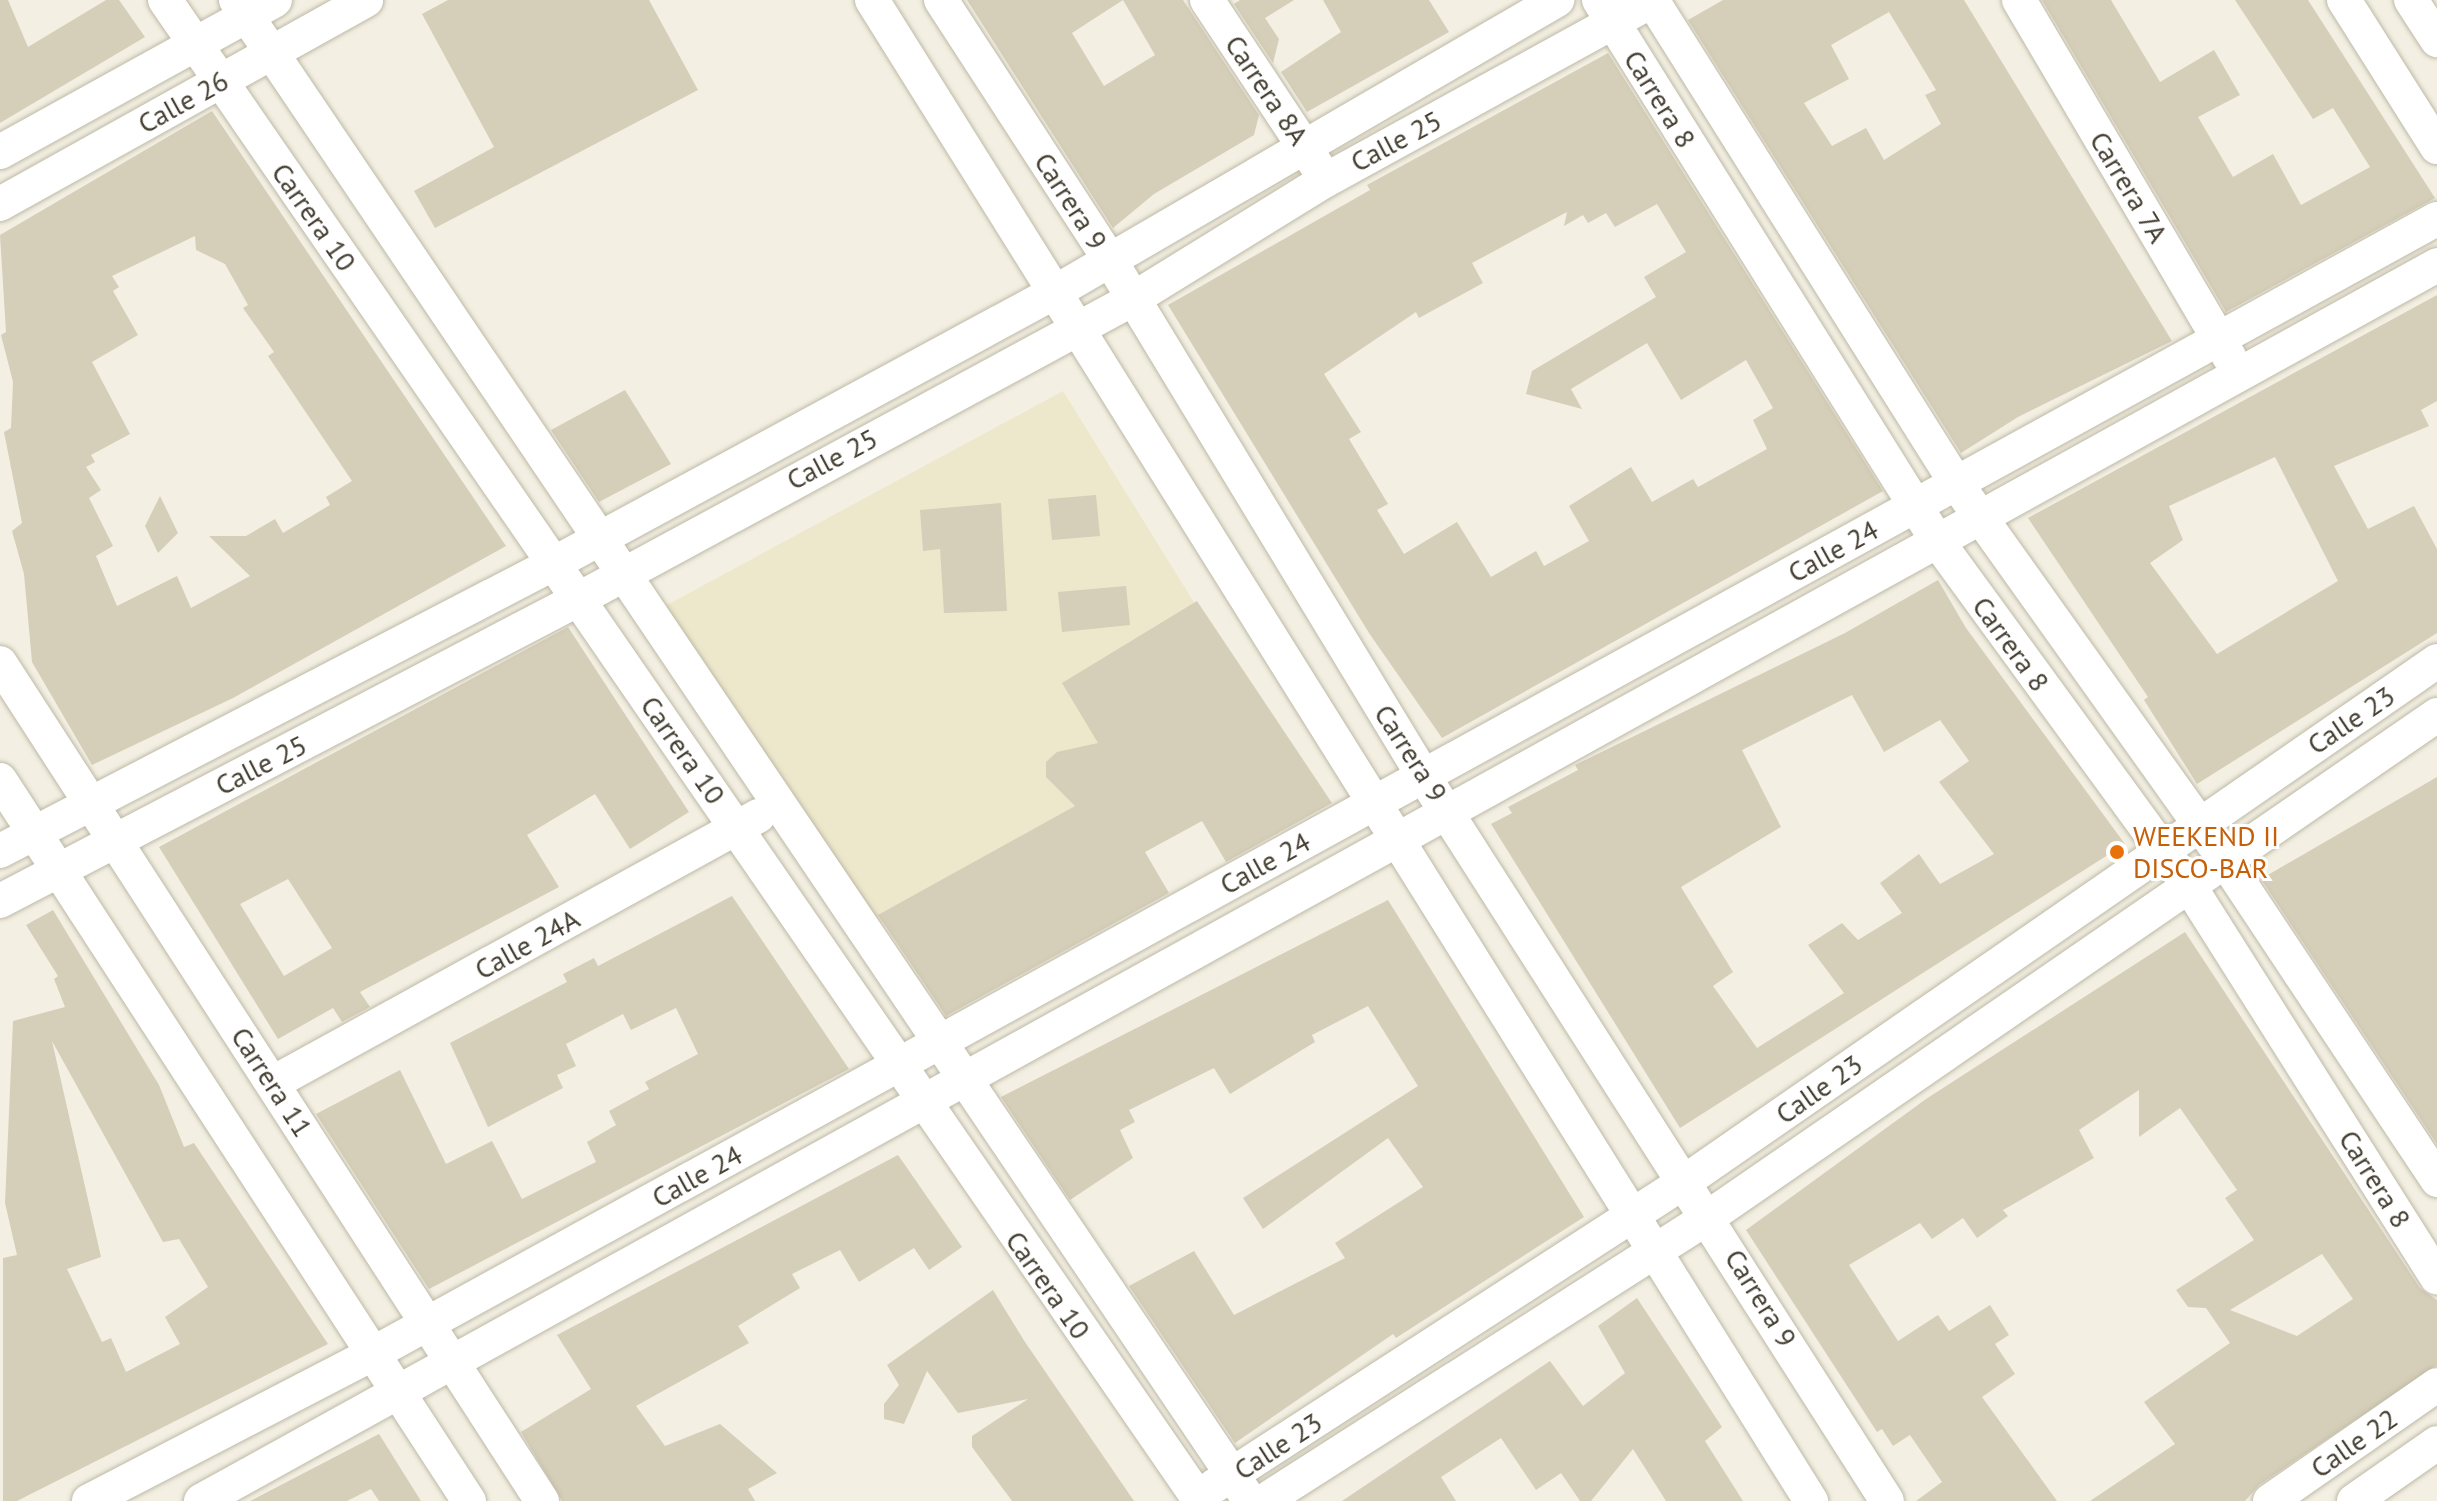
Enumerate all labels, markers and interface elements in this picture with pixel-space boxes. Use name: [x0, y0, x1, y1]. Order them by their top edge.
street label: Carrera 8A: [1218, 29, 1316, 151]
street label: Carrera 8: [1617, 44, 1703, 154]
street label: Calle 26: [132, 64, 234, 140]
street label: Calle 25: [1345, 103, 1447, 179]
street label: Carrera 7A: [2083, 125, 2175, 249]
street label: Carrera 9: [1027, 146, 1115, 256]
street label: Carrera 10: [265, 157, 363, 277]
street label: Calle 25: [781, 421, 883, 497]
street label: Calle 24: [1782, 513, 1884, 589]
street label: Carrera 8: [1965, 590, 2057, 698]
street label: Calle 23: [2301, 679, 2401, 761]
street label: Carrera 10: [634, 690, 732, 810]
street label: Carrera 9: [1367, 698, 1455, 808]
street label: Calle 25: [210, 728, 312, 802]
place label: WEEKEND II DISCO-BAR: [2133, 819, 2279, 885]
street label: Calle 24: [1214, 825, 1316, 901]
marker: WEEKEND II DISCO-BAR: [2108, 843, 2126, 861]
street label: Calle 24A: [469, 902, 585, 986]
street label: Carrera 11: [224, 1021, 320, 1143]
street label: Calle 23: [1769, 1047, 1869, 1131]
street label: Carrera 8: [2332, 1124, 2418, 1234]
street label: Calle 24: [646, 1138, 748, 1214]
street label: Carrera 10: [999, 1225, 1097, 1345]
street label: Carrera 9: [1718, 1243, 1804, 1353]
street label: Calle 22: [2304, 1401, 2404, 1485]
street label: Calle 23: [1228, 1405, 1328, 1487]

